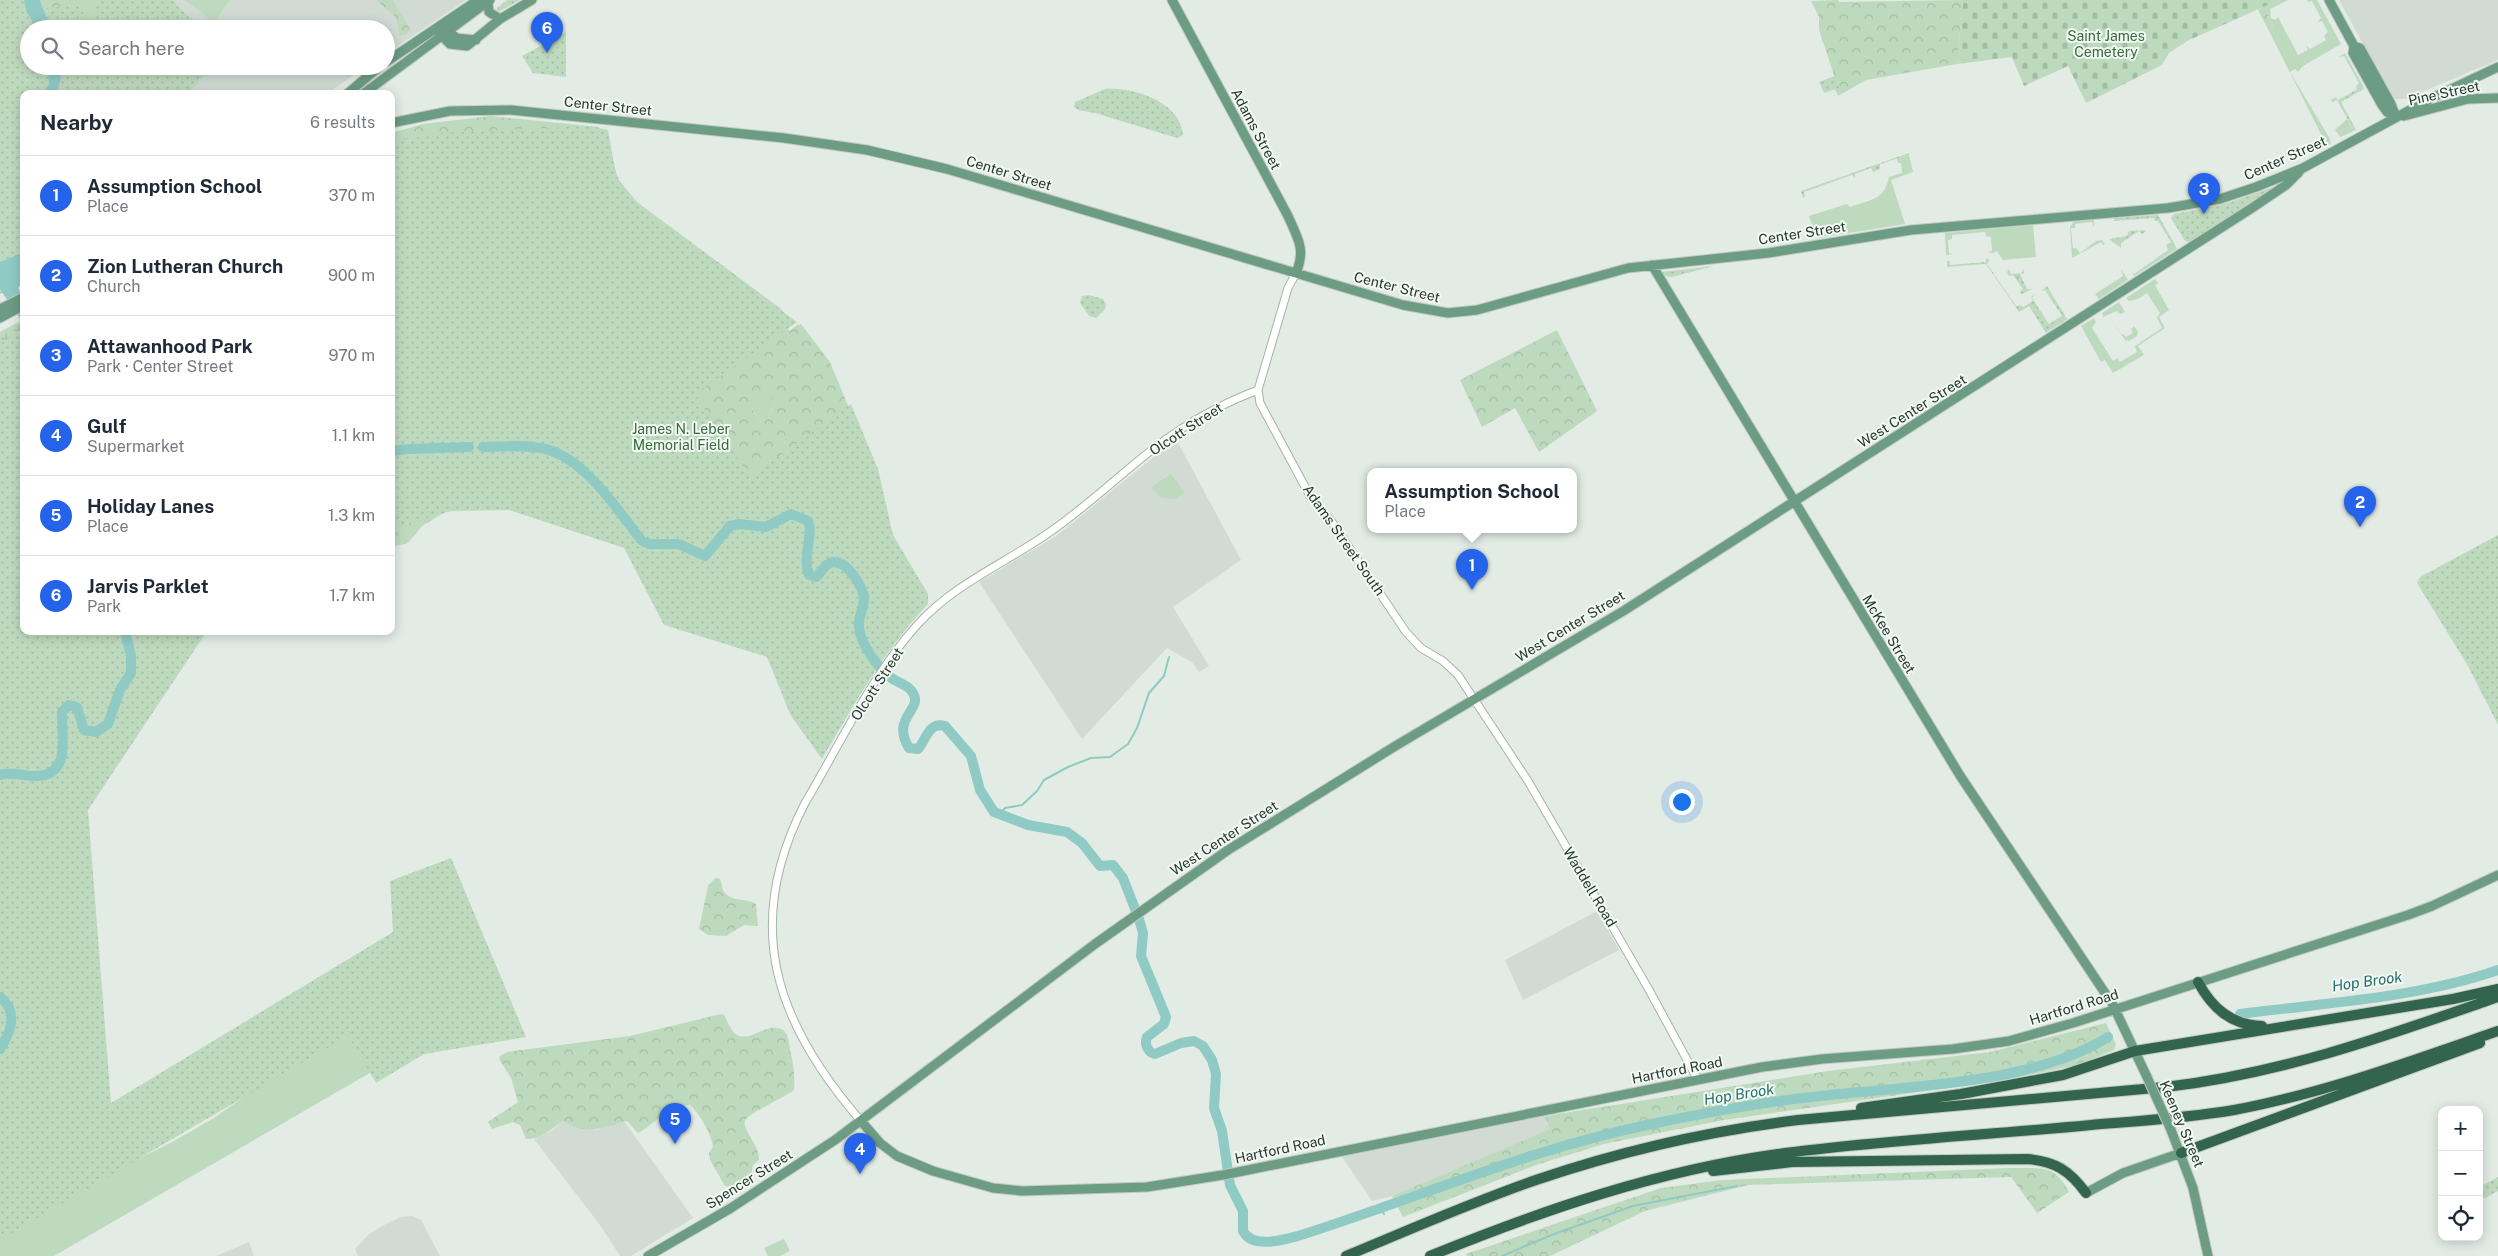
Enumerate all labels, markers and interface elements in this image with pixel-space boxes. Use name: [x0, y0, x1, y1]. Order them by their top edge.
pin: 6: [531, 12, 563, 53]
search box: [20, 20, 395, 75]
park label: Saint James Cemetery: [2067, 28, 2145, 60]
icon: search: [38, 34, 66, 62]
text: Search here: [78, 37, 185, 59]
street label: Pine Street: [2407, 78, 2481, 108]
street label: Adams Street: [1228, 86, 1284, 172]
street label: Center Street: [563, 93, 653, 119]
text: Nearby: [40, 110, 113, 135]
text: 6 results: [310, 113, 375, 132]
street label: Center Street: [2241, 133, 2329, 183]
street label: Center Street: [964, 152, 1054, 194]
pin: 3: [2188, 173, 2220, 214]
text: Assumption School: [87, 175, 262, 197]
text: 1: [53, 186, 59, 205]
text: 370 m: [328, 186, 375, 205]
text: Place: [87, 197, 129, 216]
street label: Center Street: [1757, 218, 1847, 248]
text: Zion Lutheran Church: [87, 255, 283, 277]
text: 2: [51, 266, 61, 285]
text: 900 m: [328, 266, 375, 285]
street label: Center Street: [1352, 269, 1442, 305]
text: Church: [87, 277, 141, 296]
text: Attawanhood Park: [87, 335, 253, 357]
text: 3: [51, 346, 61, 365]
text: 970 m: [328, 346, 375, 365]
text: Park · Center Street: [87, 357, 233, 376]
street label: West Center Street: [1855, 371, 1969, 451]
street label: Olcott Street: [1147, 399, 1225, 459]
text: Gulf: [87, 415, 126, 437]
park label: James N. Leber Memorial Field: [632, 421, 730, 453]
text: 4: [51, 426, 61, 445]
text: 1.1 km: [332, 426, 375, 445]
text: Supermarket: [87, 437, 184, 456]
popup: [1367, 468, 1577, 533]
text: Assumption School: [1384, 480, 1560, 502]
street label: Adams Street South: [1300, 482, 1388, 598]
pin: 2: [2344, 486, 2376, 527]
text: Holiday Lanes: [87, 495, 214, 517]
text: Place: [1384, 502, 1426, 521]
text: 5: [51, 506, 61, 525]
text: 1.3 km: [328, 506, 375, 525]
text: Place: [87, 517, 129, 536]
pin: 1: [1456, 549, 1488, 590]
text: Jarvis Parklet: [87, 575, 209, 597]
text: 6: [51, 586, 61, 605]
text: 1.7 km: [329, 586, 375, 605]
street label: West Center Street: [1512, 587, 1628, 665]
street label: McKee Street: [1859, 592, 1919, 676]
text: Park: [87, 597, 121, 616]
street label: Olcott Street: [847, 645, 907, 723]
your location: [1669, 789, 1695, 815]
street label: West Center Street: [1167, 797, 1281, 879]
street label: Waddell Road: [1560, 844, 1620, 930]
water label: Hop Brook: [2331, 968, 2404, 994]
street label: Hartford Road: [2028, 986, 2120, 1028]
street label: Hartford Road: [1630, 1053, 1724, 1087]
street label: Keeney Street: [2157, 1078, 2207, 1170]
water label: Hop Brook: [1703, 1080, 1776, 1108]
pin: 5: [659, 1103, 691, 1144]
map controls: [2438, 1106, 2483, 1241]
button: +: [2438, 1106, 2483, 1151]
street label: Hartford Road: [1233, 1132, 1327, 1166]
pin: 4: [844, 1133, 876, 1174]
street label: Spencer Street: [703, 1146, 795, 1212]
button: −: [2438, 1151, 2483, 1196]
button: locate: [2438, 1196, 2483, 1241]

